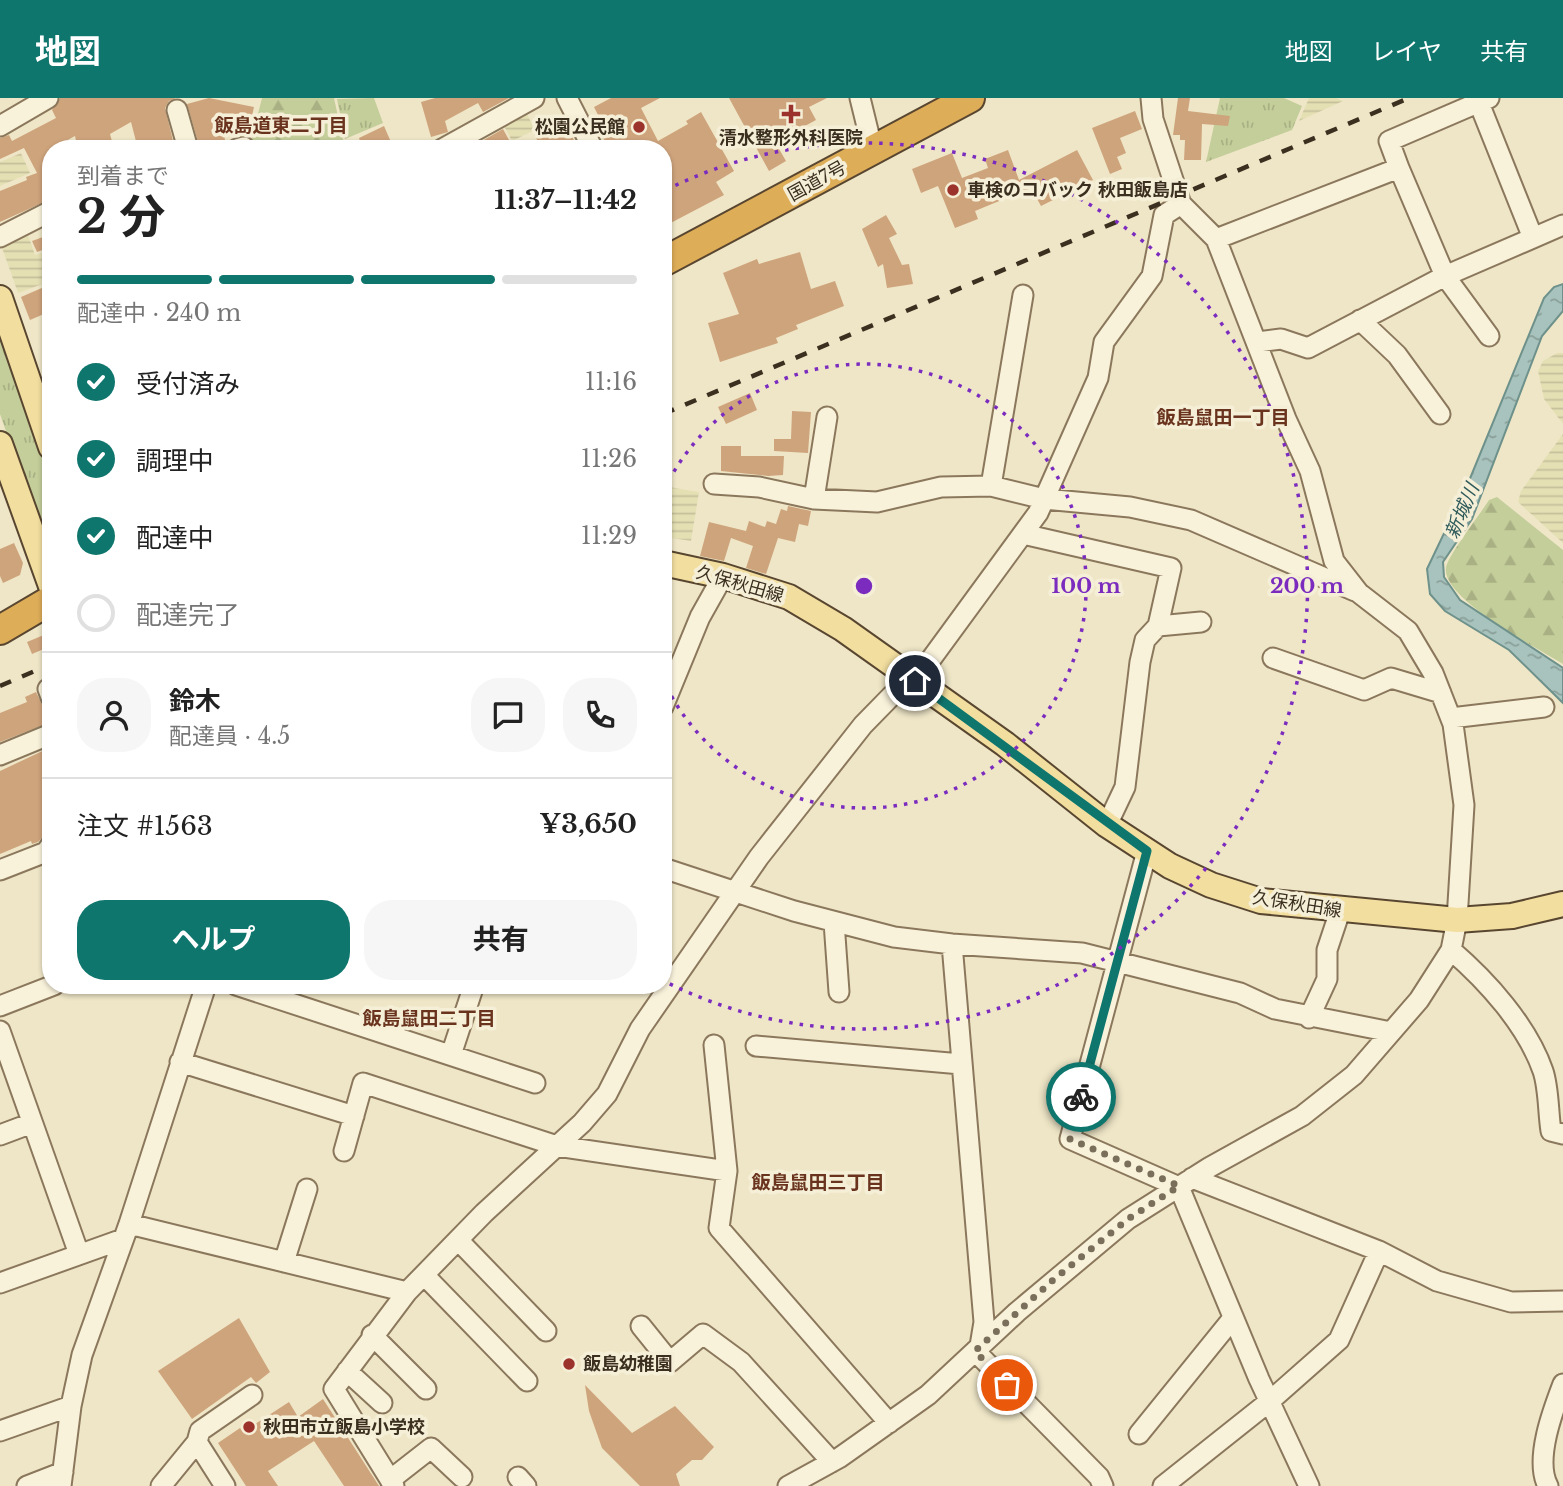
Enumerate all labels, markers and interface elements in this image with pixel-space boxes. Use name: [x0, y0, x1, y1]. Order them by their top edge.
text: 地図: [35, 31, 101, 72]
text: 地図: [1285, 37, 1333, 66]
text: レイヤ: [1371, 37, 1442, 66]
text: 共有: [1480, 37, 1528, 66]
marker: 清水整形外科医院: [781, 104, 801, 124]
district label: 飯島道東二丁目: [214, 114, 348, 137]
place label: 松園公民館: [535, 116, 625, 138]
marker: 松園公民館: [631, 119, 647, 135]
place label: 清水整形外科医院: [719, 127, 863, 149]
street label: 国道7号: [784, 156, 850, 206]
text: 到着まで: [77, 162, 169, 190]
place label: 車検のコバック 秋田飯島店: [967, 179, 1188, 201]
marker: 車検のコバック 秋田飯島店: [945, 182, 961, 198]
text: 11:37–11:42: [494, 184, 637, 216]
text: 2 分: [77, 188, 165, 245]
text: 配達中 · 240 m: [77, 299, 241, 327]
icon: check: [77, 363, 115, 401]
text: 受付済み: [136, 368, 240, 400]
text: 11:16: [585, 368, 637, 396]
district label: 飯島鼠田一丁目: [1156, 406, 1290, 429]
icon: check: [77, 440, 115, 478]
text: 調理中: [136, 445, 214, 477]
text: 11:26: [581, 445, 637, 473]
water label: 新城川: [1440, 478, 1485, 542]
icon: check: [77, 517, 115, 555]
text: 配達中: [136, 522, 214, 554]
text: 11:29: [581, 522, 637, 550]
street label: 久保秋田線: [694, 561, 786, 607]
text: 100 m: [1051, 573, 1121, 599]
text: 200 m: [1270, 573, 1344, 599]
centre of rings: [852, 574, 876, 598]
text: 配達完了: [136, 599, 240, 631]
pin: [885, 651, 945, 711]
icon: home: [896, 662, 934, 700]
button: person: [77, 678, 151, 752]
button: chat: [471, 678, 545, 752]
button: phone: [563, 678, 637, 752]
text: 鈴木: [169, 685, 221, 717]
text: 配達員 · 4.5: [169, 722, 290, 750]
text: ¥3,650: [539, 808, 637, 840]
text: 注文 #1563: [77, 810, 213, 842]
street label: 久保秋田線: [1251, 886, 1343, 922]
button: ヘルプ: [77, 900, 350, 980]
button: 共有: [364, 900, 637, 980]
district label: 飯島鼠田二丁目: [362, 1007, 496, 1030]
courier: [1046, 1062, 1116, 1132]
icon: bike: [1062, 1078, 1100, 1116]
district label: 飯島鼠田三丁目: [751, 1171, 885, 1194]
place label: 飯島幼稚園: [583, 1353, 673, 1375]
pin: [977, 1355, 1037, 1415]
marker: 飯島幼稚園: [561, 1356, 577, 1372]
icon: bag: [988, 1366, 1026, 1404]
place label: 秋田市立飯島小学校: [263, 1416, 425, 1438]
marker: 秋田市立飯島小学校: [241, 1419, 257, 1435]

